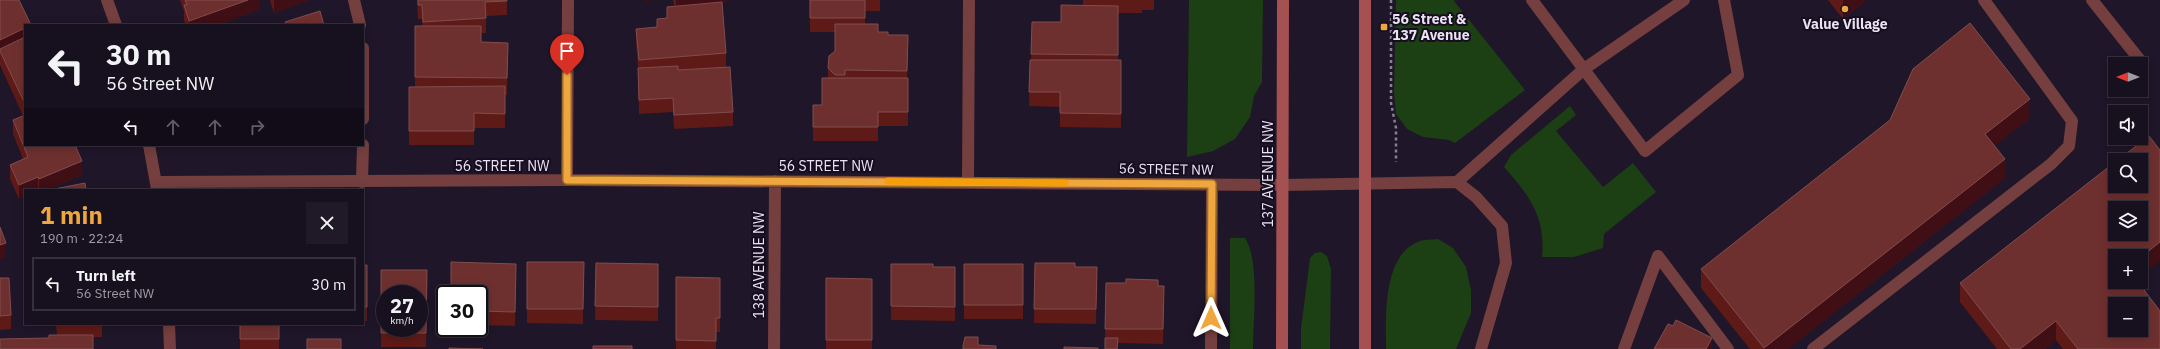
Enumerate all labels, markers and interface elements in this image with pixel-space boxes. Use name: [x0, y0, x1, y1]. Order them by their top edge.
marker: Value Village: [1840, 4, 1850, 14]
place label: 56 Street & 137 Avenue: [1392, 10, 1470, 44]
place label: Value Village: [1802, 15, 1888, 33]
marker: 56 Street & 137 Avenue: [1379, 22, 1389, 32]
pin: [550, 34, 584, 75]
text: 30 m: [106, 36, 171, 73]
icon: left: [40, 40, 92, 92]
icon: arrive: [556, 40, 578, 62]
north arrow: [2108, 57, 2148, 97]
map controls: [2108, 57, 2148, 337]
text: 56 Street NW: [106, 72, 214, 95]
button: sound: [2108, 105, 2148, 145]
icon: left: [120, 116, 142, 138]
icon: ahead: [162, 116, 184, 138]
icon: ahead: [204, 116, 226, 138]
icon: right: [246, 116, 268, 138]
street label: 137 AVENUE NW: [1259, 120, 1277, 227]
button: search: [2108, 153, 2148, 193]
street label: 56 STREET NW: [454, 157, 550, 175]
street label: 56 STREET NW: [778, 157, 874, 175]
street label: 56 STREET NW: [1118, 159, 1214, 179]
text: 1 min: [40, 199, 103, 231]
button: layers: [2108, 201, 2148, 241]
button: close: [306, 202, 348, 244]
street label: 138 AVENUE NW: [750, 211, 768, 318]
text: 190 m · 22:24: [40, 230, 123, 247]
button: +: [2108, 249, 2148, 289]
text: Turn left: [76, 266, 136, 285]
icon: left: [42, 273, 64, 295]
text: 30 m: [311, 275, 346, 294]
text: 56 Street NW: [76, 285, 154, 302]
speed limit sign: 30: [436, 285, 488, 337]
text: 27: [390, 292, 414, 319]
position arrow: [1190, 297, 1232, 339]
button: −: [2108, 297, 2148, 337]
text: km/h: [390, 314, 414, 327]

